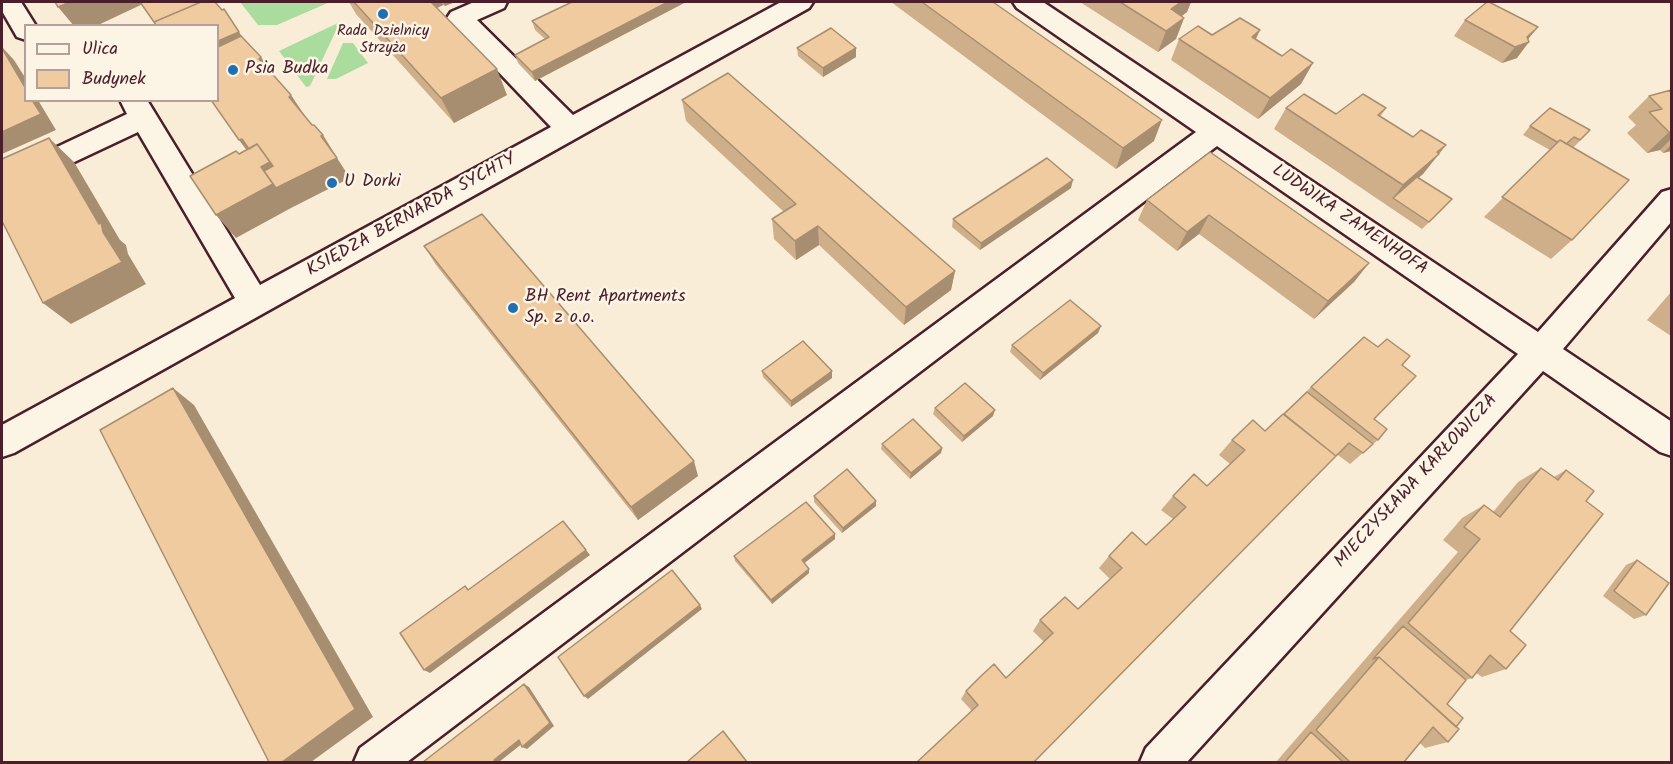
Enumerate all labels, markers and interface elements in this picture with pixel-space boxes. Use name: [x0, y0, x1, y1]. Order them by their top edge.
marker: Rada Dzielnicy Strzyża: [376, 7, 390, 21]
place label: Rada Dzielnicy Strzyża: [337, 23, 429, 58]
legend: [24, 24, 219, 102]
text: Ulica: [82, 35, 118, 64]
place label: Psia Budka: [245, 59, 328, 81]
marker: Psia Budka: [226, 63, 240, 77]
text: Budynek: [82, 65, 146, 94]
street label: KSIĘDZA BERNARDA SYCHTY: [304, 149, 520, 283]
street label: LUDWIKA ZAMENHOFA: [1267, 161, 1431, 281]
place label: U Dorki: [344, 172, 400, 194]
marker: U Dorki: [325, 176, 339, 190]
place label: BH Rent Apartments Sp. z o.o.: [525, 287, 686, 330]
marker: BH Rent Apartments Sp. z o.o.: [506, 301, 520, 315]
street label: MIECZYSŁAWA KARŁOWICZA: [1331, 391, 1503, 573]

